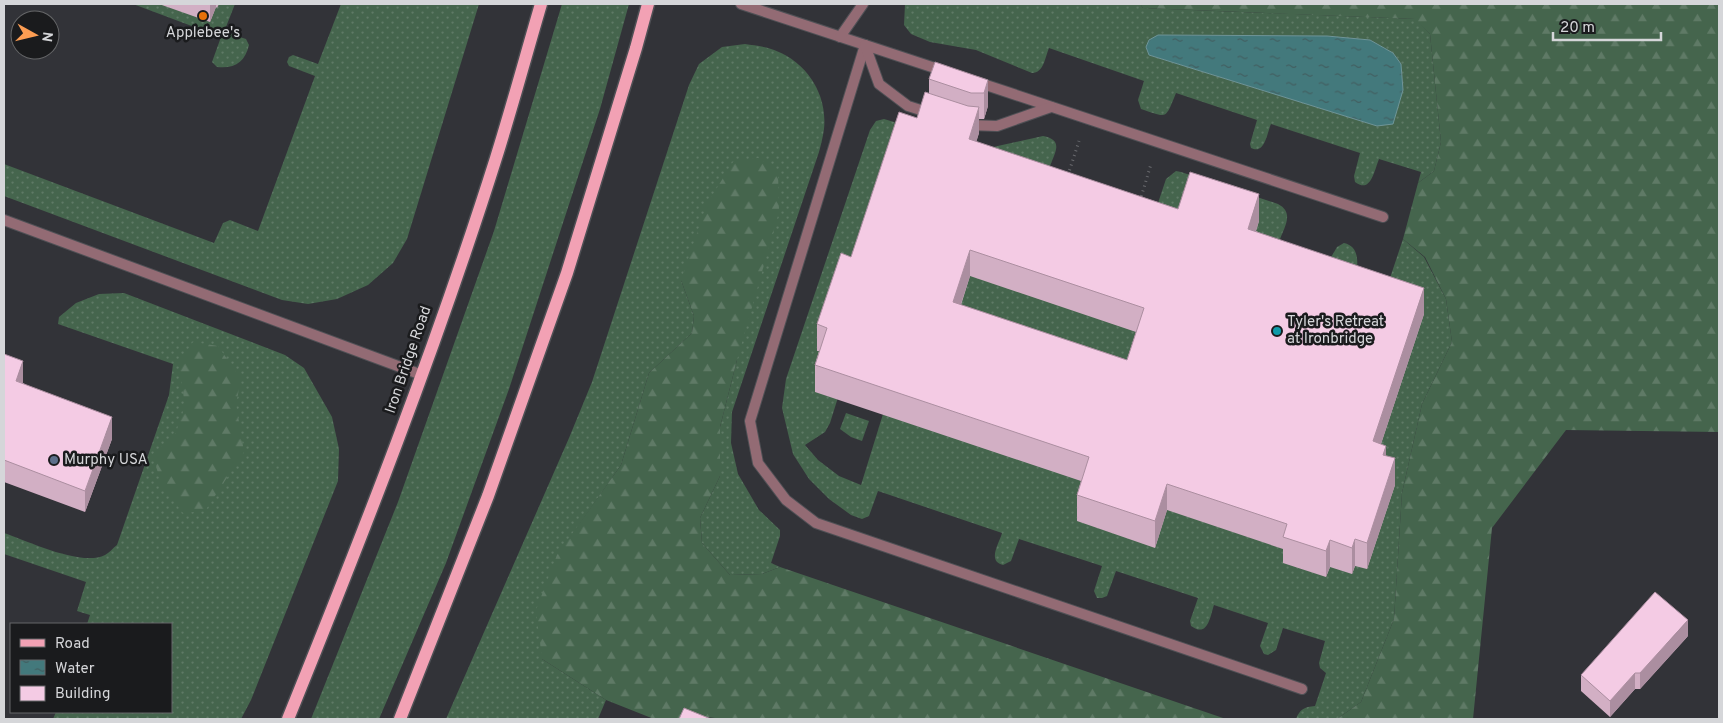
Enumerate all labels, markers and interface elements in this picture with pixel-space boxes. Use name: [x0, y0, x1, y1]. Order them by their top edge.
north arrow: [10, 10, 60, 60]
marker: Applebee's: [197, 10, 209, 22]
scale bar: [1553, 10, 1660, 42]
text: 20 m: [1560, 19, 1595, 38]
place label: Applebee's: [166, 24, 240, 43]
text: N: [37, 30, 56, 43]
street label: Iron Bridge Road: [382, 304, 436, 416]
place label: Tyler's Retreat at Ironbridge: [1287, 313, 1384, 349]
marker: Tyler's Retreat at Ironbridge: [1271, 325, 1283, 337]
place label: Murphy USA: [64, 451, 148, 470]
marker: Murphy USA: [48, 454, 60, 466]
legend: [10, 623, 172, 713]
text: Road: [55, 635, 90, 654]
text: Water: [55, 660, 95, 679]
text: Building: [55, 685, 110, 704]

